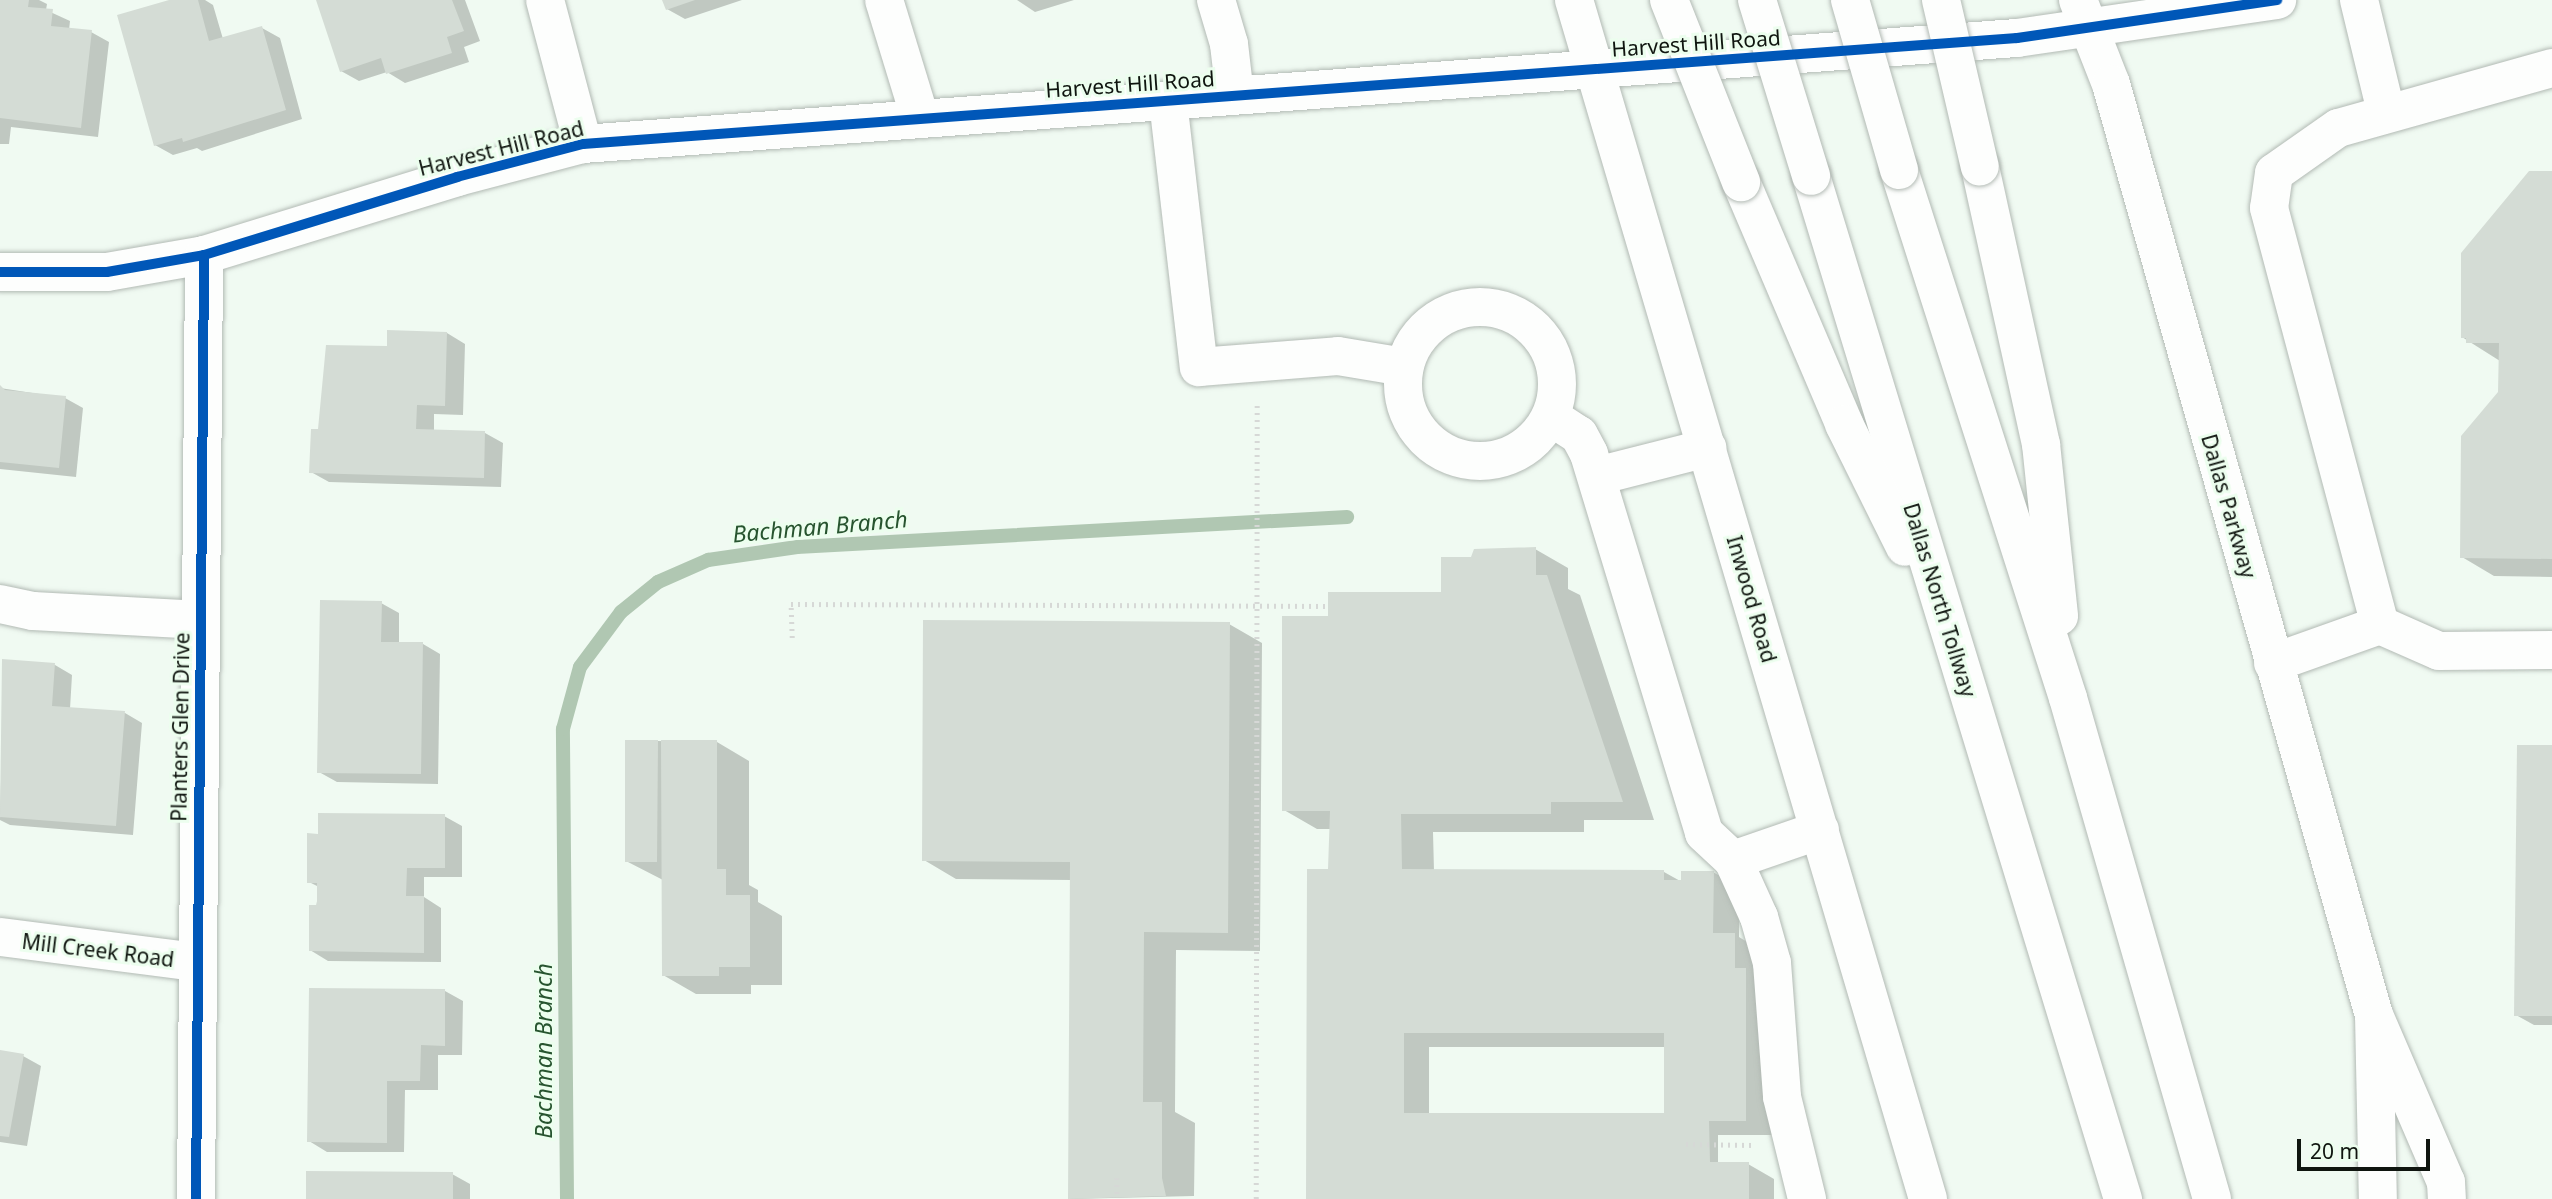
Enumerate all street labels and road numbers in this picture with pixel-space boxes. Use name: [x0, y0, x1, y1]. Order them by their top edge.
street label: Harvest Hill Road: [1611, 25, 1781, 61]
street label: Harvest Hill Road: [1045, 66, 1215, 102]
street label: Harvest Hill Road: [416, 115, 586, 181]
street label: Dallas Parkway: [2196, 431, 2262, 581]
street label: Dallas North Tollway: [1899, 500, 1981, 700]
street label: Inwood Road: [1722, 533, 1782, 665]
street label: Planters Glen Drive: [166, 632, 194, 822]
street label: Mill Creek Road: [20, 928, 176, 972]

